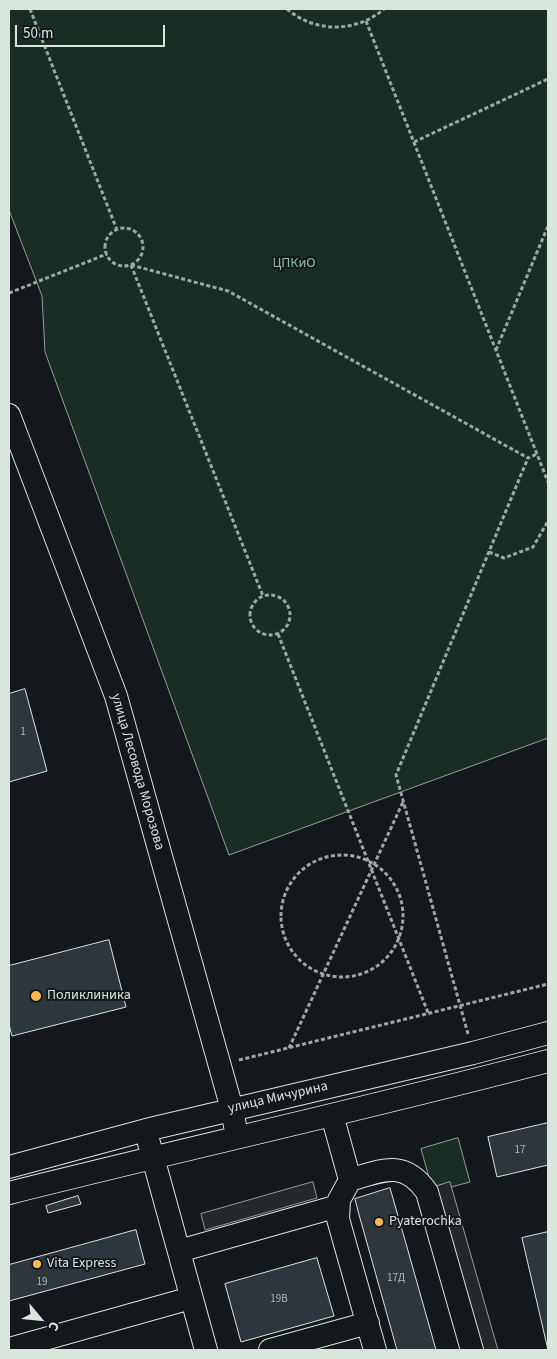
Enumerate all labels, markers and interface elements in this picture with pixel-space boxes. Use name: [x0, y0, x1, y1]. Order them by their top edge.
scale bar: [18, 15, 168, 47]
text: 50 m: [23, 23, 53, 44]
park label: ЦПКиО: [272, 256, 316, 272]
street label: улица Лесовода Морозова: [107, 692, 167, 852]
house number: 1: [20, 726, 26, 740]
place label: Поликлиника: [47, 988, 131, 1004]
marker: Поликлиника: [29, 989, 43, 1003]
street label: улица Мичурина: [226, 1078, 330, 1118]
house number: 17: [515, 1144, 525, 1158]
place label: Pyaterochka: [389, 1214, 462, 1230]
marker: Pyaterochka: [373, 1216, 385, 1228]
place label: Vita Express: [47, 1256, 116, 1272]
marker: Vita Express: [31, 1258, 43, 1270]
house number: 17Д: [387, 1272, 405, 1286]
house number: 19: [37, 1276, 47, 1290]
house number: 19В: [270, 1293, 288, 1307]
north arrow: [15, 1294, 65, 1344]
text: С: [43, 1318, 64, 1334]

